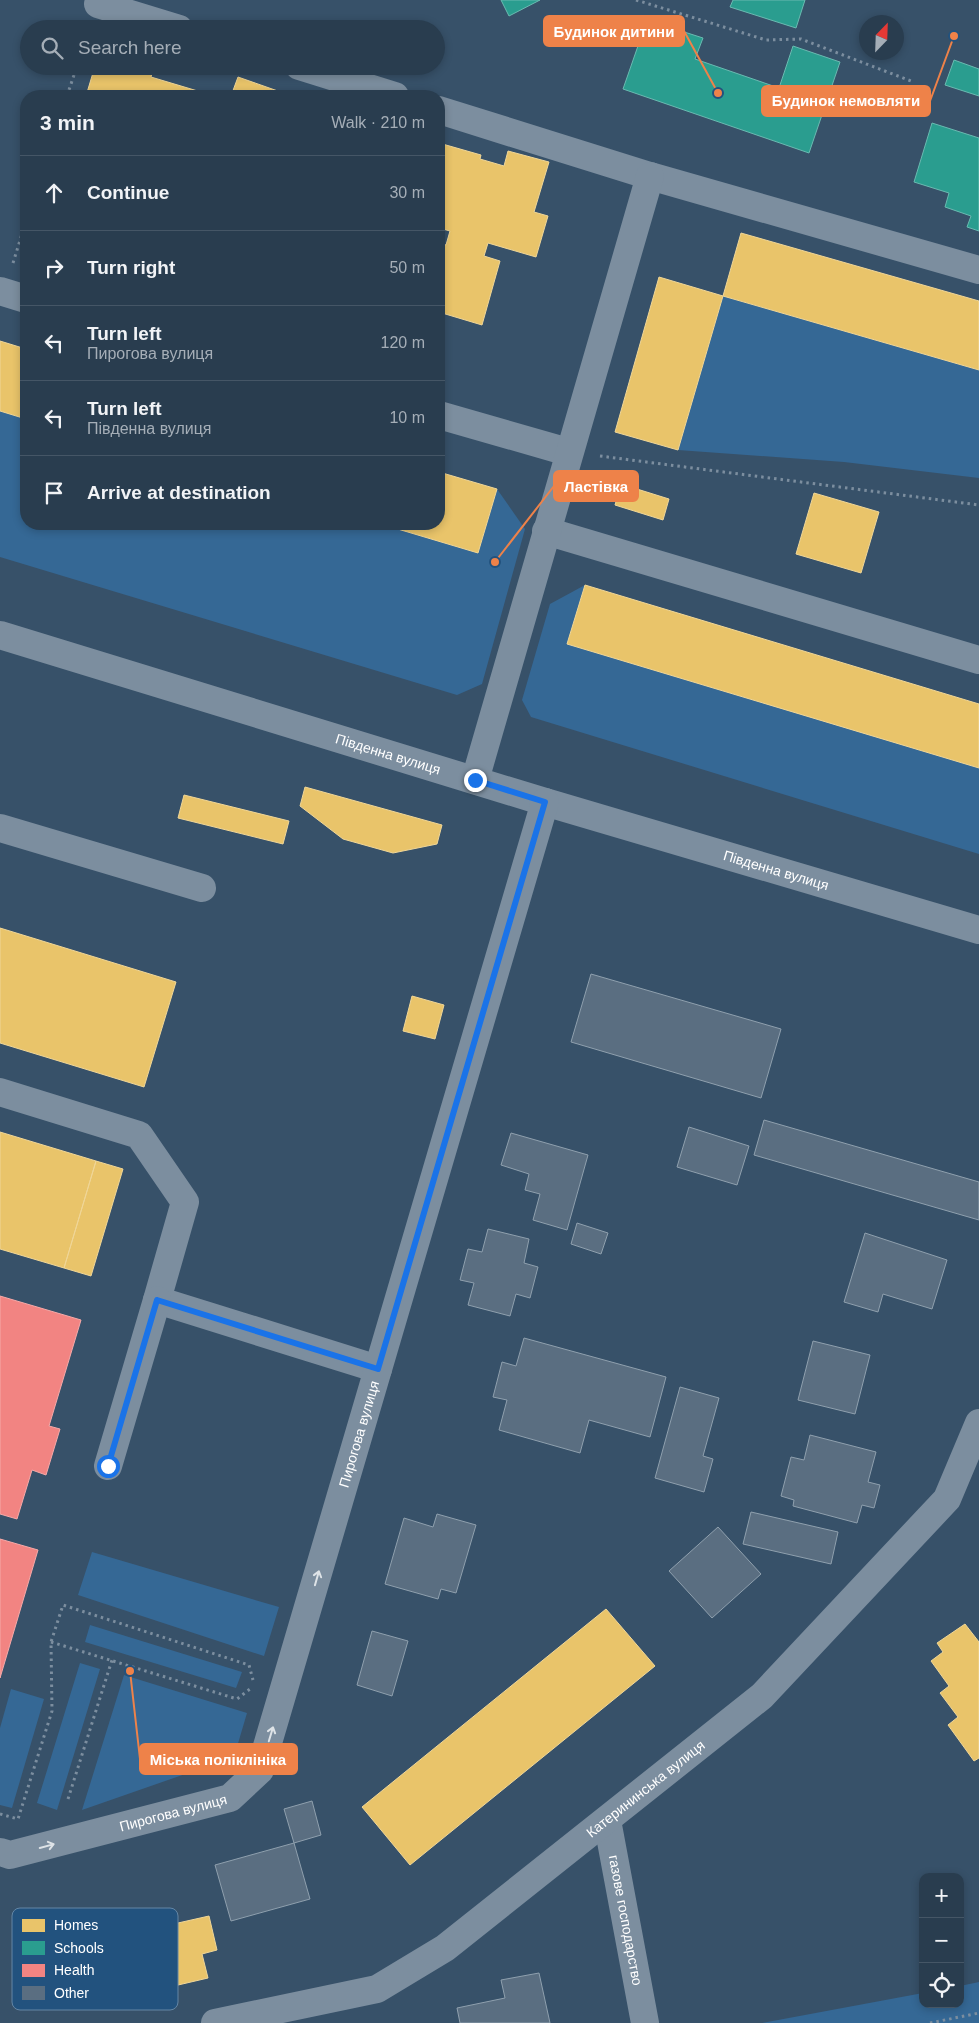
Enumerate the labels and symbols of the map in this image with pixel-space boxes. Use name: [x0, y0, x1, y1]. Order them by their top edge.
north arrow: [859, 15, 904, 60]
callout: Будинок дитини: [544, 16, 684, 46]
text: Будинок дитини: [554, 23, 674, 40]
callout: Будинок немовляти: [762, 86, 930, 116]
text: Будинок немовляти: [772, 92, 920, 109]
callout: Ластівка: [554, 471, 638, 501]
text: Ластівка: [564, 478, 629, 495]
street label: Південна вулиця: [334, 730, 443, 778]
route end: [464, 769, 487, 792]
street label: Південна вулиця: [722, 847, 831, 893]
street label: Пирогова вулиця: [336, 1379, 382, 1489]
route start: [97, 1455, 120, 1478]
one-way arrow: [312, 1571, 322, 1587]
one-way arrow: [266, 1727, 276, 1743]
street label: Катерининська вулиця: [583, 1737, 708, 1841]
callout: Міська поліклініка: [140, 1744, 297, 1774]
text: Міська поліклініка: [150, 1751, 287, 1768]
street label: Пирогова вулиця: [118, 1791, 229, 1834]
one-way arrow: [39, 1840, 55, 1850]
street label: газове господарство: [606, 1854, 646, 1987]
legend: [12, 1908, 178, 2010]
text: Homes: [54, 1917, 98, 1933]
text: Schools: [54, 1940, 104, 1956]
text: Health: [54, 1962, 94, 1978]
text: Other: [54, 1985, 89, 2001]

